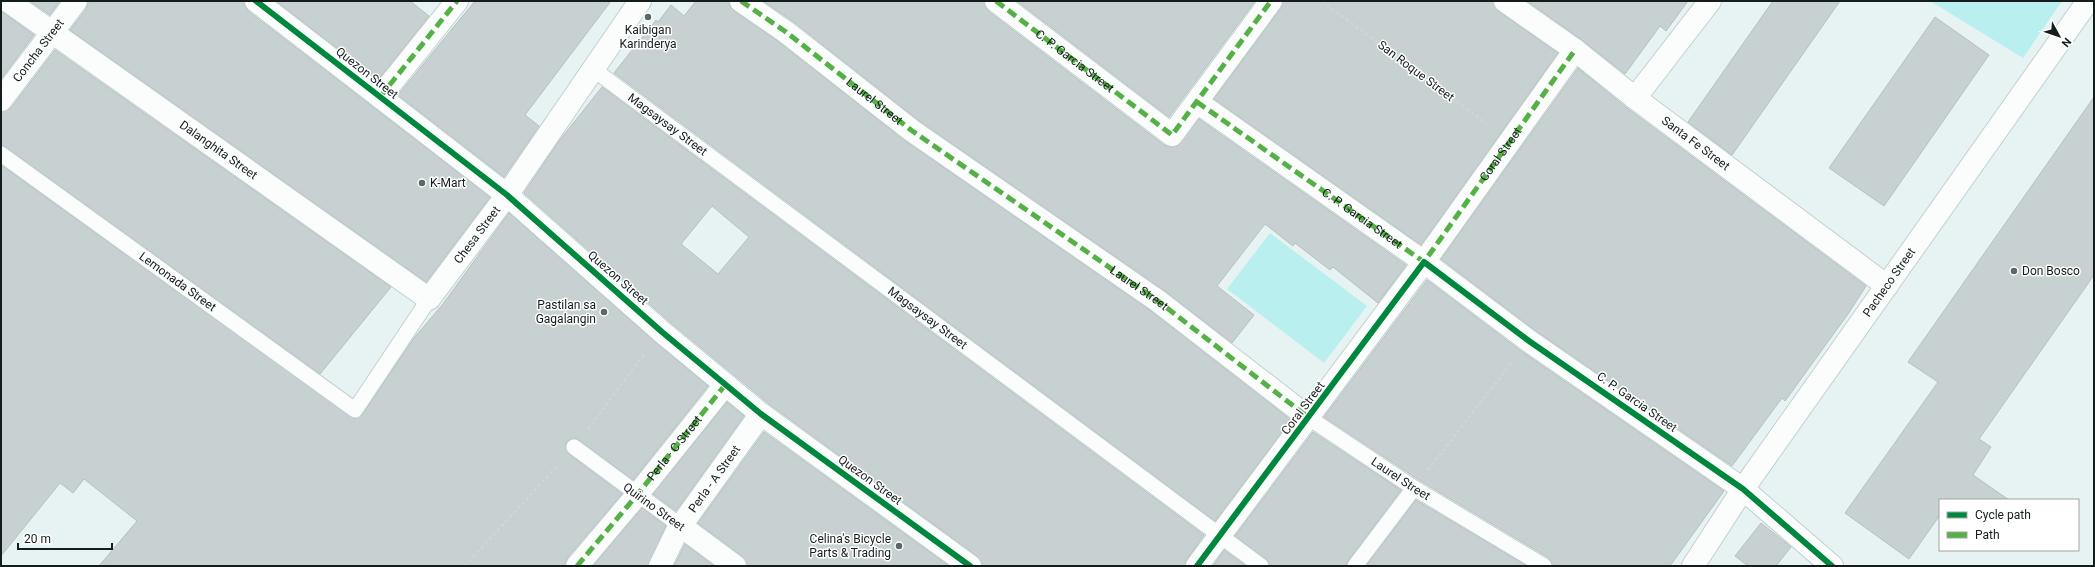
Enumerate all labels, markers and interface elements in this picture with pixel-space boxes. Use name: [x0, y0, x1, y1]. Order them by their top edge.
marker: Kaibigan Karinderya: [643, 12, 653, 22]
street label: Concha Street: [10, 16, 67, 85]
north arrow: [2039, 16, 2079, 56]
place label: Kaibigan Karinderya: [619, 23, 677, 51]
street label: C. P. Garcia Street: [1033, 27, 1117, 95]
text: N: [2059, 35, 2074, 49]
street label: San Roque Street: [1375, 38, 1457, 104]
street label: Quezon Street: [333, 44, 401, 102]
street label: Laurel Street: [844, 75, 905, 128]
street label: Magsaysay Street: [625, 90, 710, 159]
street label: Santa Fe Street: [1659, 113, 1733, 173]
street label: Dalanghita Street: [177, 118, 260, 182]
street label: Coral Street: [1477, 125, 1525, 184]
place label: K-Mart: [430, 176, 466, 190]
marker: K-Mart: [417, 178, 427, 188]
street label: C. P. Garcia Street: [1319, 185, 1405, 251]
street label: Chesa Street: [451, 203, 503, 266]
street label: Pacheco Street: [1860, 245, 1918, 319]
street label: Quezon Street: [585, 248, 651, 308]
street label: Lemonada Street: [137, 249, 219, 314]
street label: Laurel Street: [1107, 263, 1171, 313]
place label: Don Bosco: [2022, 264, 2080, 278]
marker: Don Bosco: [2009, 266, 2019, 276]
street label: Magsaysay Street: [885, 284, 970, 352]
place label: Pastilan sa Gagalangin: [536, 298, 596, 326]
marker: Pastilan sa Gagalangin: [599, 307, 609, 317]
street label: C. P. Garcia Street: [1594, 369, 1680, 435]
street label: Coral Street: [1279, 379, 1327, 437]
street label: Perla - C Street: [644, 413, 705, 483]
street label: Perla - A Street: [686, 443, 743, 515]
street label: Quezon Street: [835, 452, 905, 508]
street label: Laurel Street: [1369, 454, 1433, 503]
street label: Quirino Street: [620, 480, 688, 534]
legend: [1939, 499, 2079, 551]
text: Cycle path: [1975, 508, 2031, 522]
scale bar: [18, 525, 112, 551]
text: Path: [1975, 528, 2000, 542]
text: 20 m: [24, 532, 51, 546]
place label: Celina's Bicycle Parts & Trading: [809, 532, 891, 560]
marker: Celina's Bicycle Parts & Trading: [894, 541, 904, 551]

